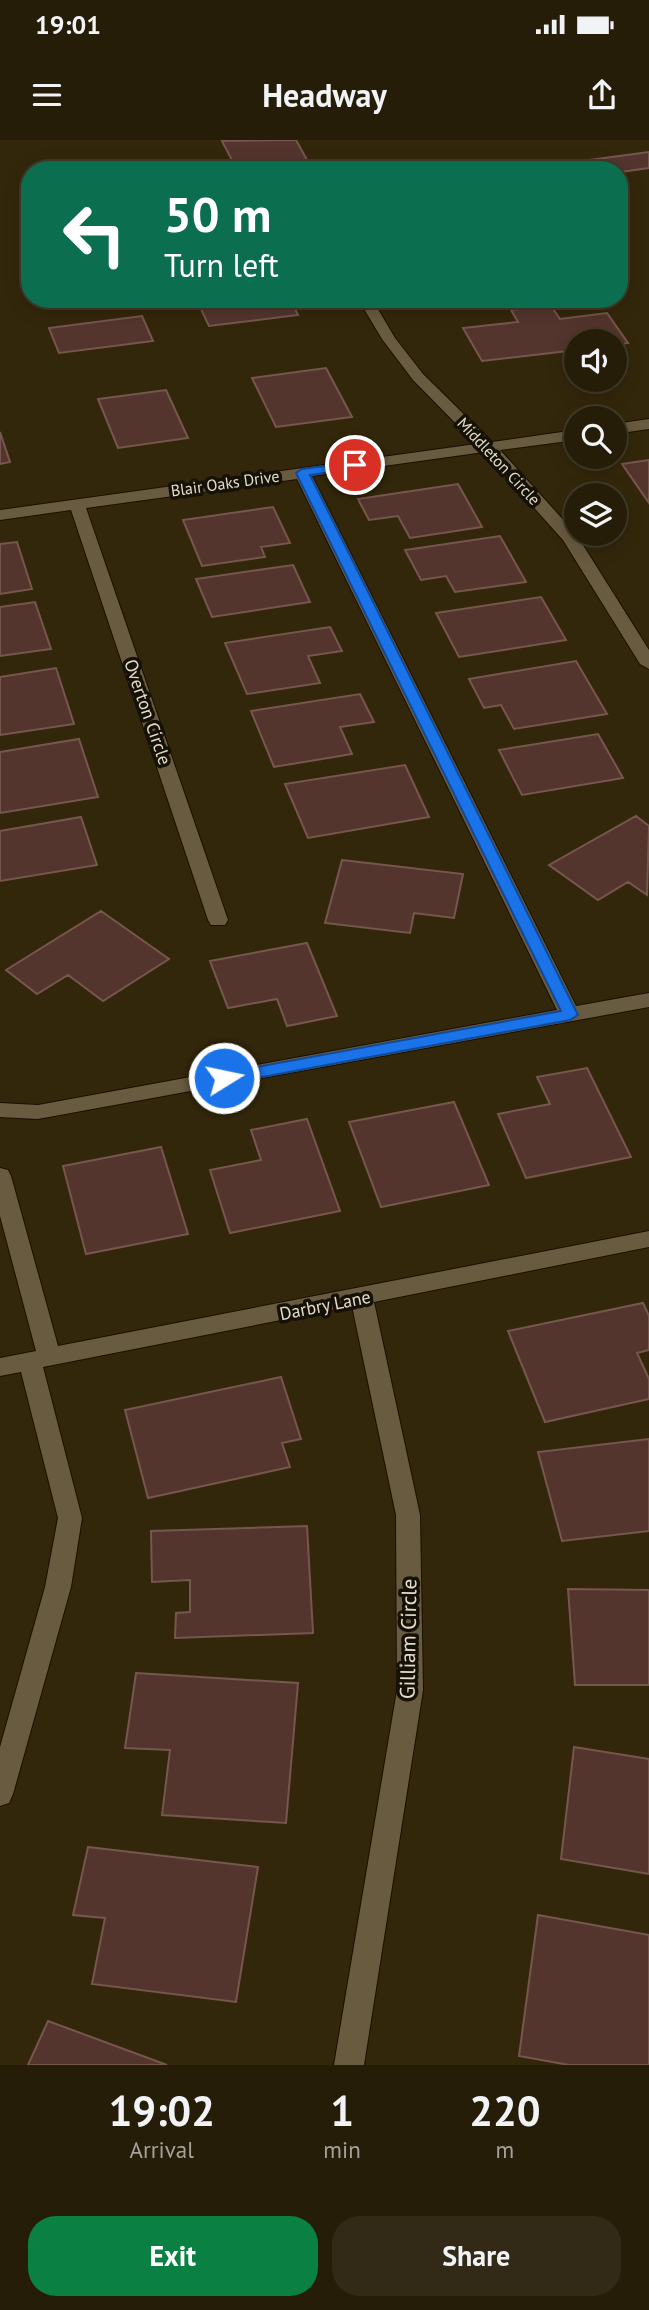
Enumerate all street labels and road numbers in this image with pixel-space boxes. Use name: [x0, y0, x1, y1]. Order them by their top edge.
street label: Middleton Circle: [453, 413, 545, 509]
street label: Blair Oaks Drive: [169, 465, 281, 501]
street label: Overton Circle: [119, 656, 177, 768]
street label: Darbry Lane: [278, 1285, 372, 1325]
street label: Gilliam Circle: [393, 1579, 423, 1699]

